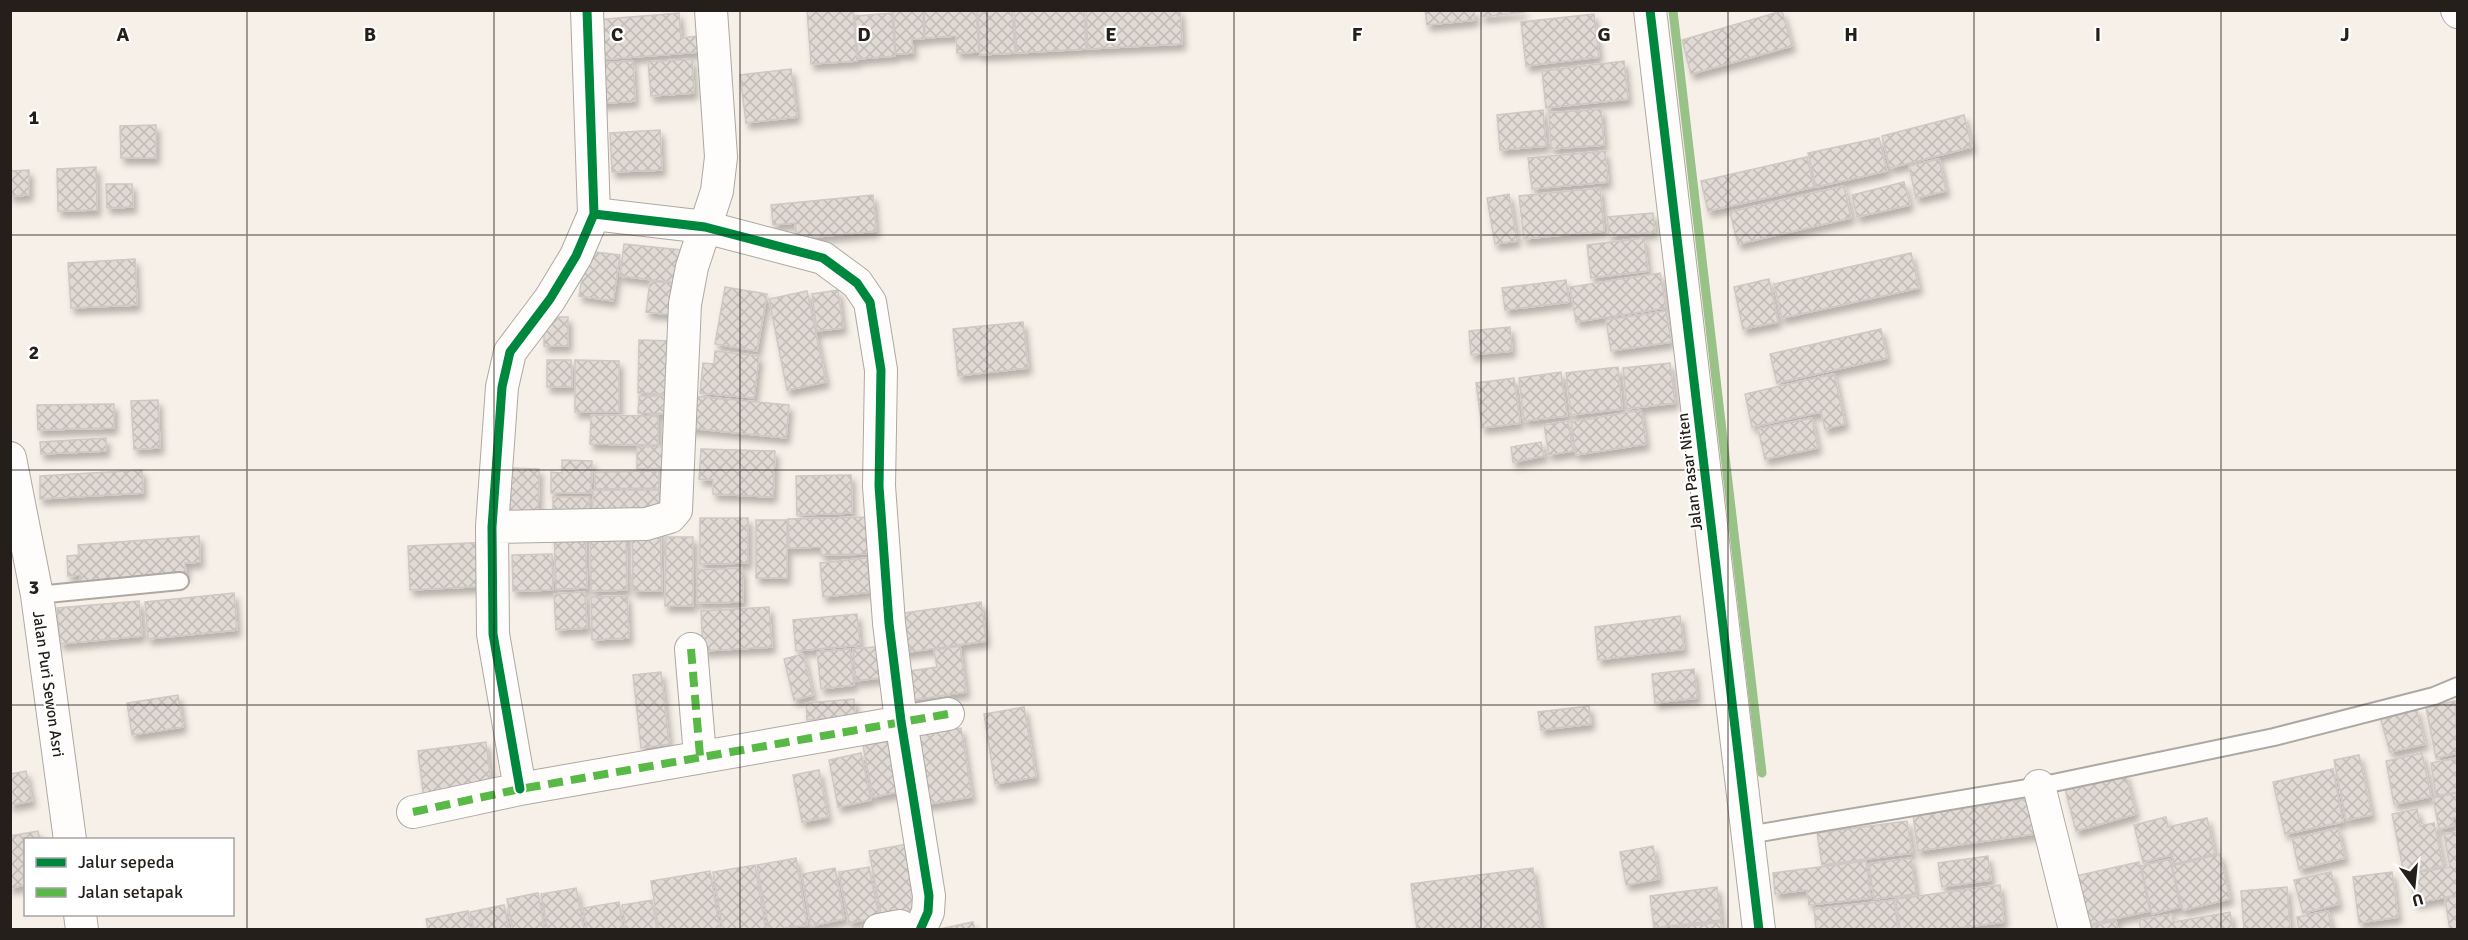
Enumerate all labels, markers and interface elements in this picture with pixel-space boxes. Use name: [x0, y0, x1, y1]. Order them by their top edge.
text: A: [117, 22, 130, 47]
text: B: [364, 22, 376, 47]
text: C: [611, 22, 623, 47]
text: D: [857, 22, 871, 47]
text: E: [1105, 22, 1117, 47]
text: F: [1352, 22, 1363, 47]
text: G: [1597, 22, 1611, 47]
text: H: [1844, 22, 1858, 47]
text: I: [2095, 22, 2101, 47]
text: J: [2340, 22, 2350, 47]
text: 1: [29, 105, 40, 130]
text: 2: [29, 340, 39, 365]
street label: Jalan Pasar Niten: [1673, 412, 1707, 532]
text: 3: [29, 575, 39, 600]
street label: Jalan Puri Sewon Asri: [28, 610, 68, 759]
legend: [24, 838, 234, 916]
text: Jalur sepeda: [78, 851, 174, 873]
north arrow: [2384, 856, 2444, 916]
text: Jalan setapak: [78, 881, 183, 903]
text: U: [2410, 888, 2425, 911]

